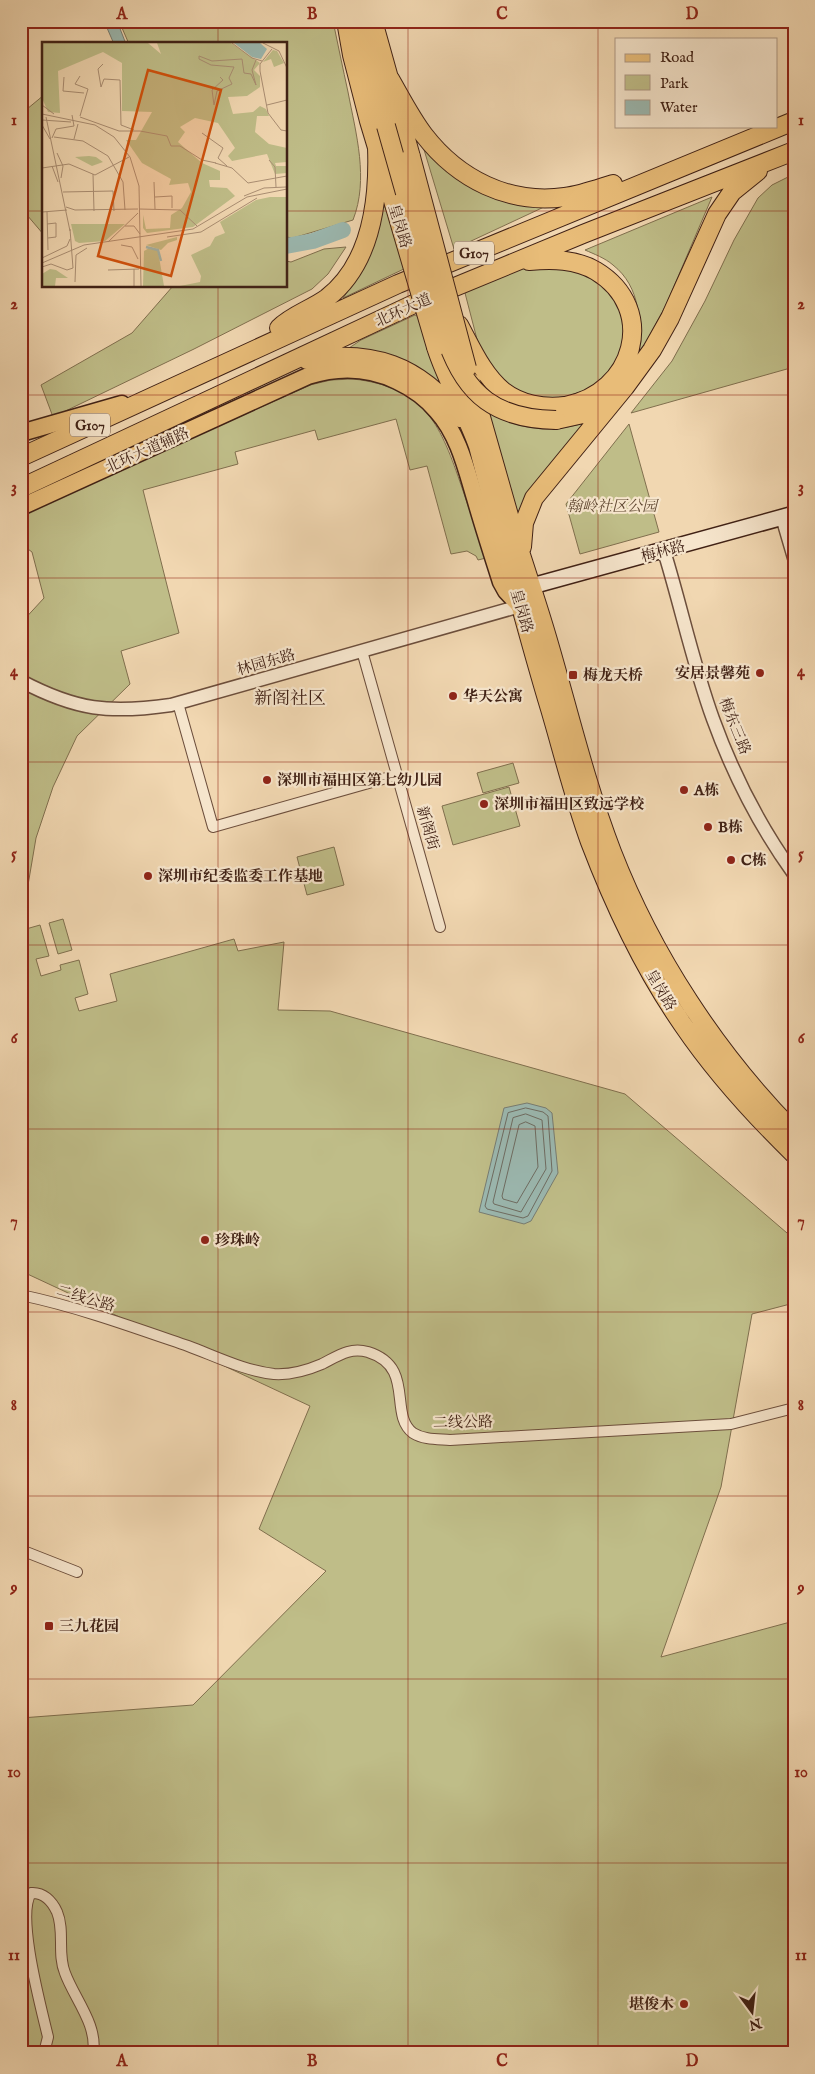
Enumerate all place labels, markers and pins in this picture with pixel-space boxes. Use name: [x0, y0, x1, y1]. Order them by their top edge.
place label: 安居景馨苑: [675, 664, 750, 683]
place label: 梅龙天桥: [583, 666, 643, 685]
marker: 安居景馨苑: [754, 667, 766, 679]
marker: 梅龙天桥: [567, 669, 579, 681]
place label: 华天公寓: [463, 687, 523, 706]
marker: 华天公寓: [447, 690, 459, 702]
place label: 深圳市福田区第七幼儿园: [277, 771, 442, 790]
marker: 深圳市福田区第七幼儿园: [261, 774, 273, 786]
place label: A栋: [693, 781, 719, 800]
marker: A栋: [678, 784, 690, 796]
place label: 深圳市福田区致远学校: [494, 795, 645, 814]
marker: 深圳市福田区致远学校: [478, 798, 490, 810]
place label: B栋: [718, 818, 743, 837]
marker: B栋: [702, 821, 714, 833]
place label: C栋: [741, 851, 767, 870]
marker: C栋: [725, 854, 737, 866]
place label: 深圳市纪委监委工作基地: [158, 867, 323, 886]
marker: 深圳市纪委监委工作基地: [142, 870, 154, 882]
place label: 珍珠岭: [215, 1231, 260, 1250]
marker: 珍珠岭: [199, 1234, 211, 1246]
place label: 三九花园: [59, 1617, 119, 1636]
marker: 三九花园: [43, 1620, 55, 1632]
place label: 堪俊木: [629, 1995, 674, 2014]
marker: 堪俊木: [678, 1998, 690, 2010]

